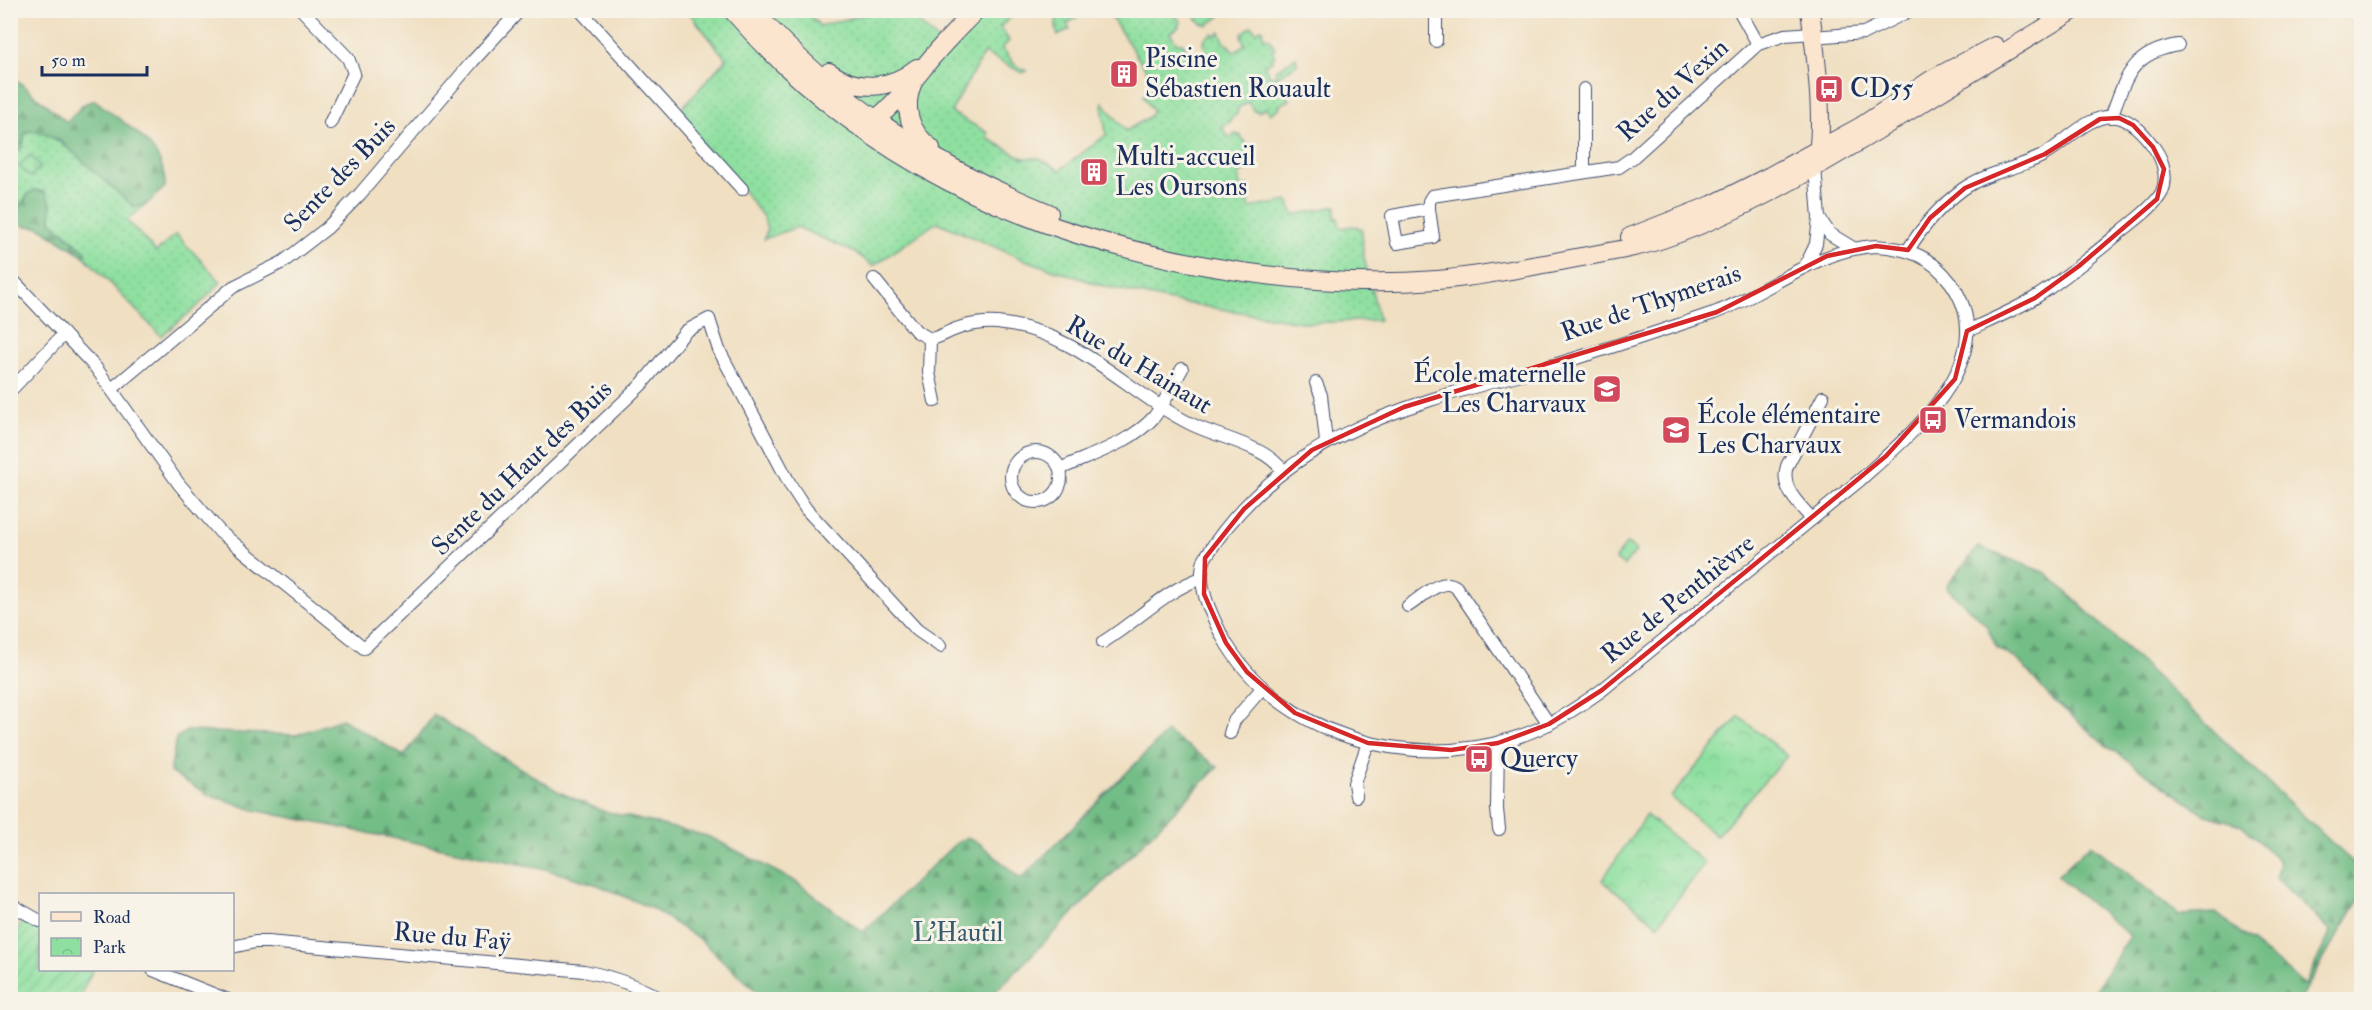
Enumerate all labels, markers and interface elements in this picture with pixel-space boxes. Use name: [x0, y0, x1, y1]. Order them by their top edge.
street label: Rue du Vexin: [1611, 32, 1735, 148]
scale bar: [42, 39, 147, 77]
place label: Piscine Sébastien Rouault: [1145, 43, 1331, 105]
text: 50 m: [51, 49, 86, 72]
building icon: Piscine Sébastien Rouault: [1108, 58, 1140, 90]
bus stop icon: CD55: [1813, 73, 1845, 105]
place label: CD55: [1850, 73, 1914, 105]
street label: Sente des Buis: [277, 111, 403, 239]
place label: Multi-accueil Les Oursons: [1115, 141, 1256, 203]
building icon: Multi-accueil Les Oursons: [1078, 156, 1110, 188]
street label: Rue de Thymerais: [1557, 257, 1745, 349]
street label: Rue du Hainaut: [1060, 309, 1218, 421]
place label: École maternelle Les Charvaux: [1413, 356, 1586, 420]
school or university icon: École maternelle Les Charvaux: [1591, 373, 1623, 405]
street label: Sente du Haut des Buis: [425, 374, 619, 562]
place label: École élémentaire Les Charvaux: [1697, 397, 1881, 461]
bus stop icon: Vermandois: [1917, 404, 1949, 436]
place label: Vermandois: [1954, 404, 2076, 436]
school or university icon: École élémentaire Les Charvaux: [1660, 414, 1692, 446]
street label: Rue de Penthièvre: [1595, 528, 1761, 670]
bus stop icon: Quercy: [1463, 743, 1495, 775]
place label: Quercy: [1500, 743, 1578, 775]
legend: [39, 893, 234, 971]
text: Road: [93, 906, 131, 929]
street label: Rue du Faÿ: [392, 916, 513, 958]
park label: L'Hautil: [913, 917, 1004, 949]
text: Park: [93, 936, 126, 959]

